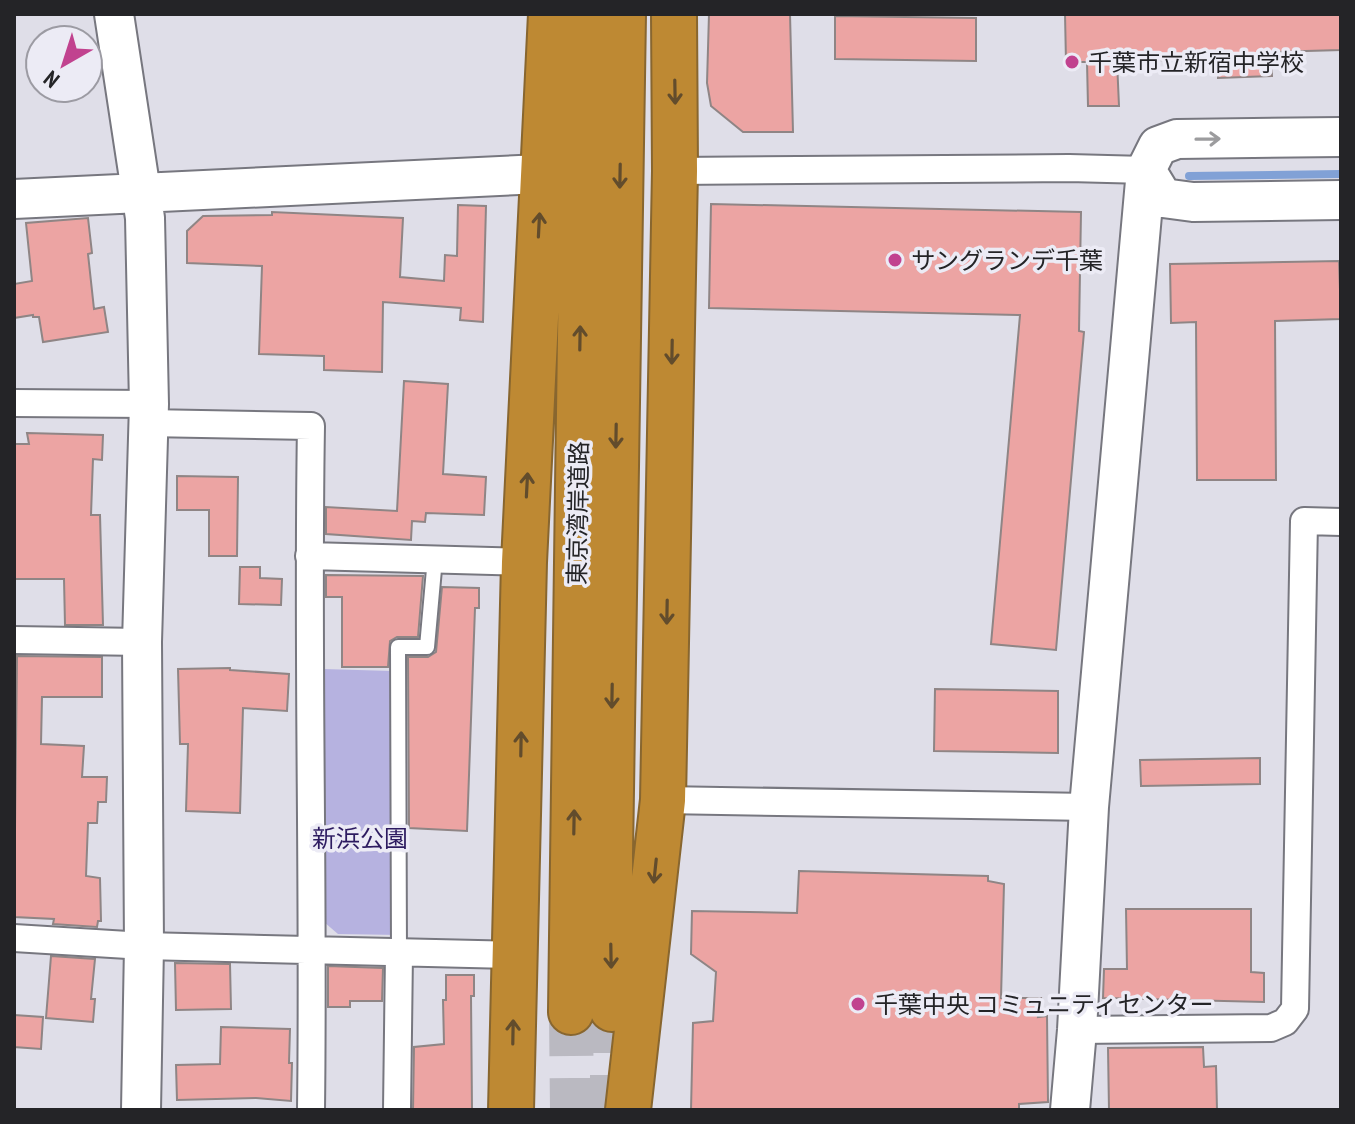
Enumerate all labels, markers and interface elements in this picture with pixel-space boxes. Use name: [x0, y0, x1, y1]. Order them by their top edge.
north arrow: [24, 24, 104, 104]
place label: 千葉市立新宿中学校: [1088, 47, 1304, 78]
marker: 千葉市立新宿中学校: [1063, 53, 1081, 71]
text: N: [38, 65, 65, 94]
one-way arrow: [667, 78, 683, 105]
one-way arrow: [1194, 131, 1221, 147]
one-way arrow: [613, 162, 628, 189]
one-way arrow: [531, 212, 546, 239]
place label: サングランデ千葉: [911, 245, 1103, 276]
marker: サングランデ千葉: [886, 251, 904, 269]
one-way arrow: [572, 325, 588, 352]
one-way arrow: [664, 338, 680, 365]
one-way arrow: [609, 422, 624, 449]
street label: 東京湾岸道路: [561, 441, 595, 585]
one-way arrow: [520, 472, 535, 499]
one-way arrow: [659, 598, 675, 625]
one-way arrow: [605, 682, 620, 709]
one-way arrow: [513, 731, 529, 758]
one-way arrow: [566, 809, 582, 836]
park label: 新浜公園: [312, 823, 408, 854]
one-way arrow: [648, 858, 663, 884]
one-way arrow: [604, 942, 619, 969]
place label: 千葉中央 コミュニティセンター: [874, 989, 1214, 1020]
marker: 千葉中央 コミュニティセンター: [849, 995, 867, 1013]
one-way arrow: [505, 1019, 520, 1046]

